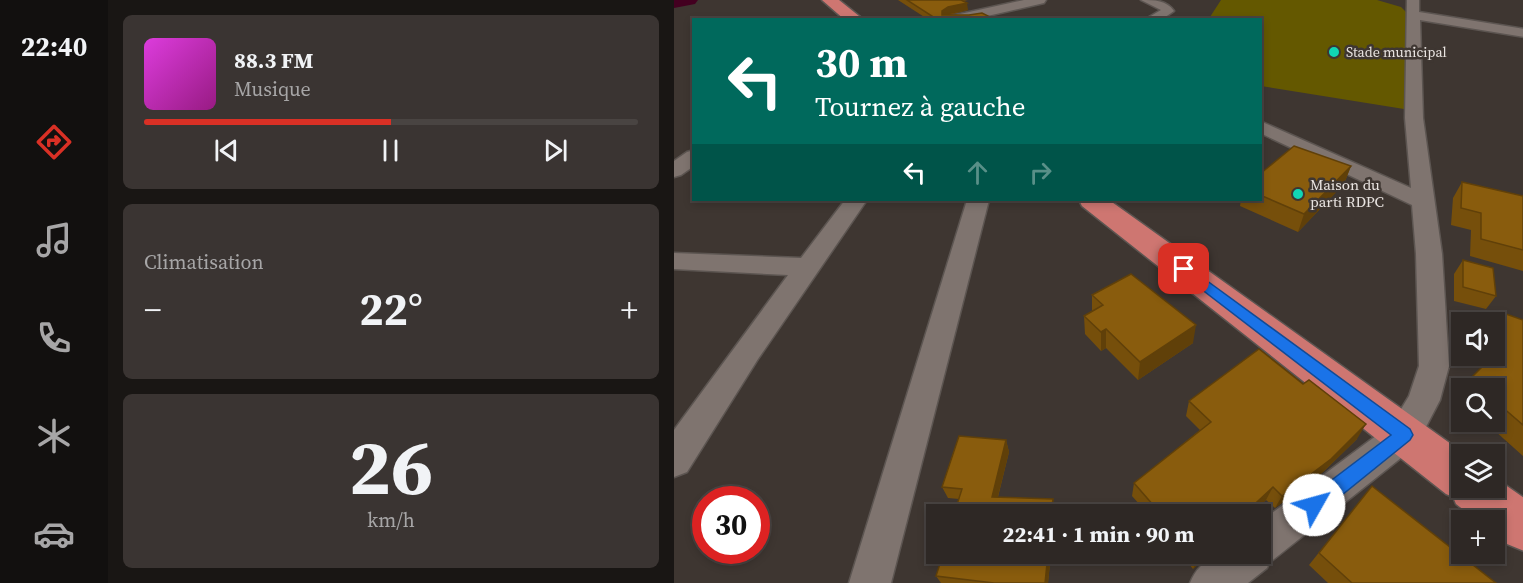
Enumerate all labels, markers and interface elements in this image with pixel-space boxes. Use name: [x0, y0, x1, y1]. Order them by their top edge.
text: 22:40: [21, 28, 87, 65]
text: 30 m: [815, 33, 908, 91]
icon: left: [716, 42, 794, 120]
place label: Stade municipal: [1346, 42, 1447, 62]
text: 88.3 FM: [234, 45, 313, 75]
marker: Stade municipal: [1327, 45, 1341, 59]
text: Musique: [234, 75, 311, 103]
text: Tournez à gauche: [815, 88, 1025, 125]
icon: directions: [33, 121, 75, 163]
icon: previous: [210, 134, 243, 167]
icon: pause: [374, 134, 407, 167]
icon: next: [539, 134, 572, 167]
icon: left: [898, 156, 931, 189]
icon: ahead: [961, 156, 994, 189]
icon: right: [1024, 156, 1057, 189]
place label: Maison du parti RDPC: [1310, 174, 1384, 212]
marker: Maison du parti RDPC: [1291, 187, 1305, 201]
icon: music: [33, 219, 75, 261]
pin: [1158, 243, 1209, 294]
text: Climatisation: [144, 248, 264, 276]
icon: arrive: [1167, 252, 1200, 285]
text: 22°: [359, 278, 423, 340]
text: −: [144, 287, 162, 332]
text: +: [620, 287, 638, 332]
map controls: [1451, 312, 1505, 564]
button: sound: [1451, 312, 1505, 366]
icon: phone: [33, 317, 75, 359]
button: search: [1451, 378, 1505, 432]
text: 26: [349, 413, 433, 520]
icon: climate: [33, 415, 75, 457]
button: layers: [1451, 444, 1505, 498]
position arrow: [1282, 473, 1346, 537]
speed limit sign: 30: [692, 486, 770, 564]
text: km/h: [367, 506, 415, 534]
button: +: [1451, 510, 1505, 564]
icon: car: [33, 513, 75, 555]
text: 22:41 · 1 min · 90 m: [1003, 519, 1194, 549]

